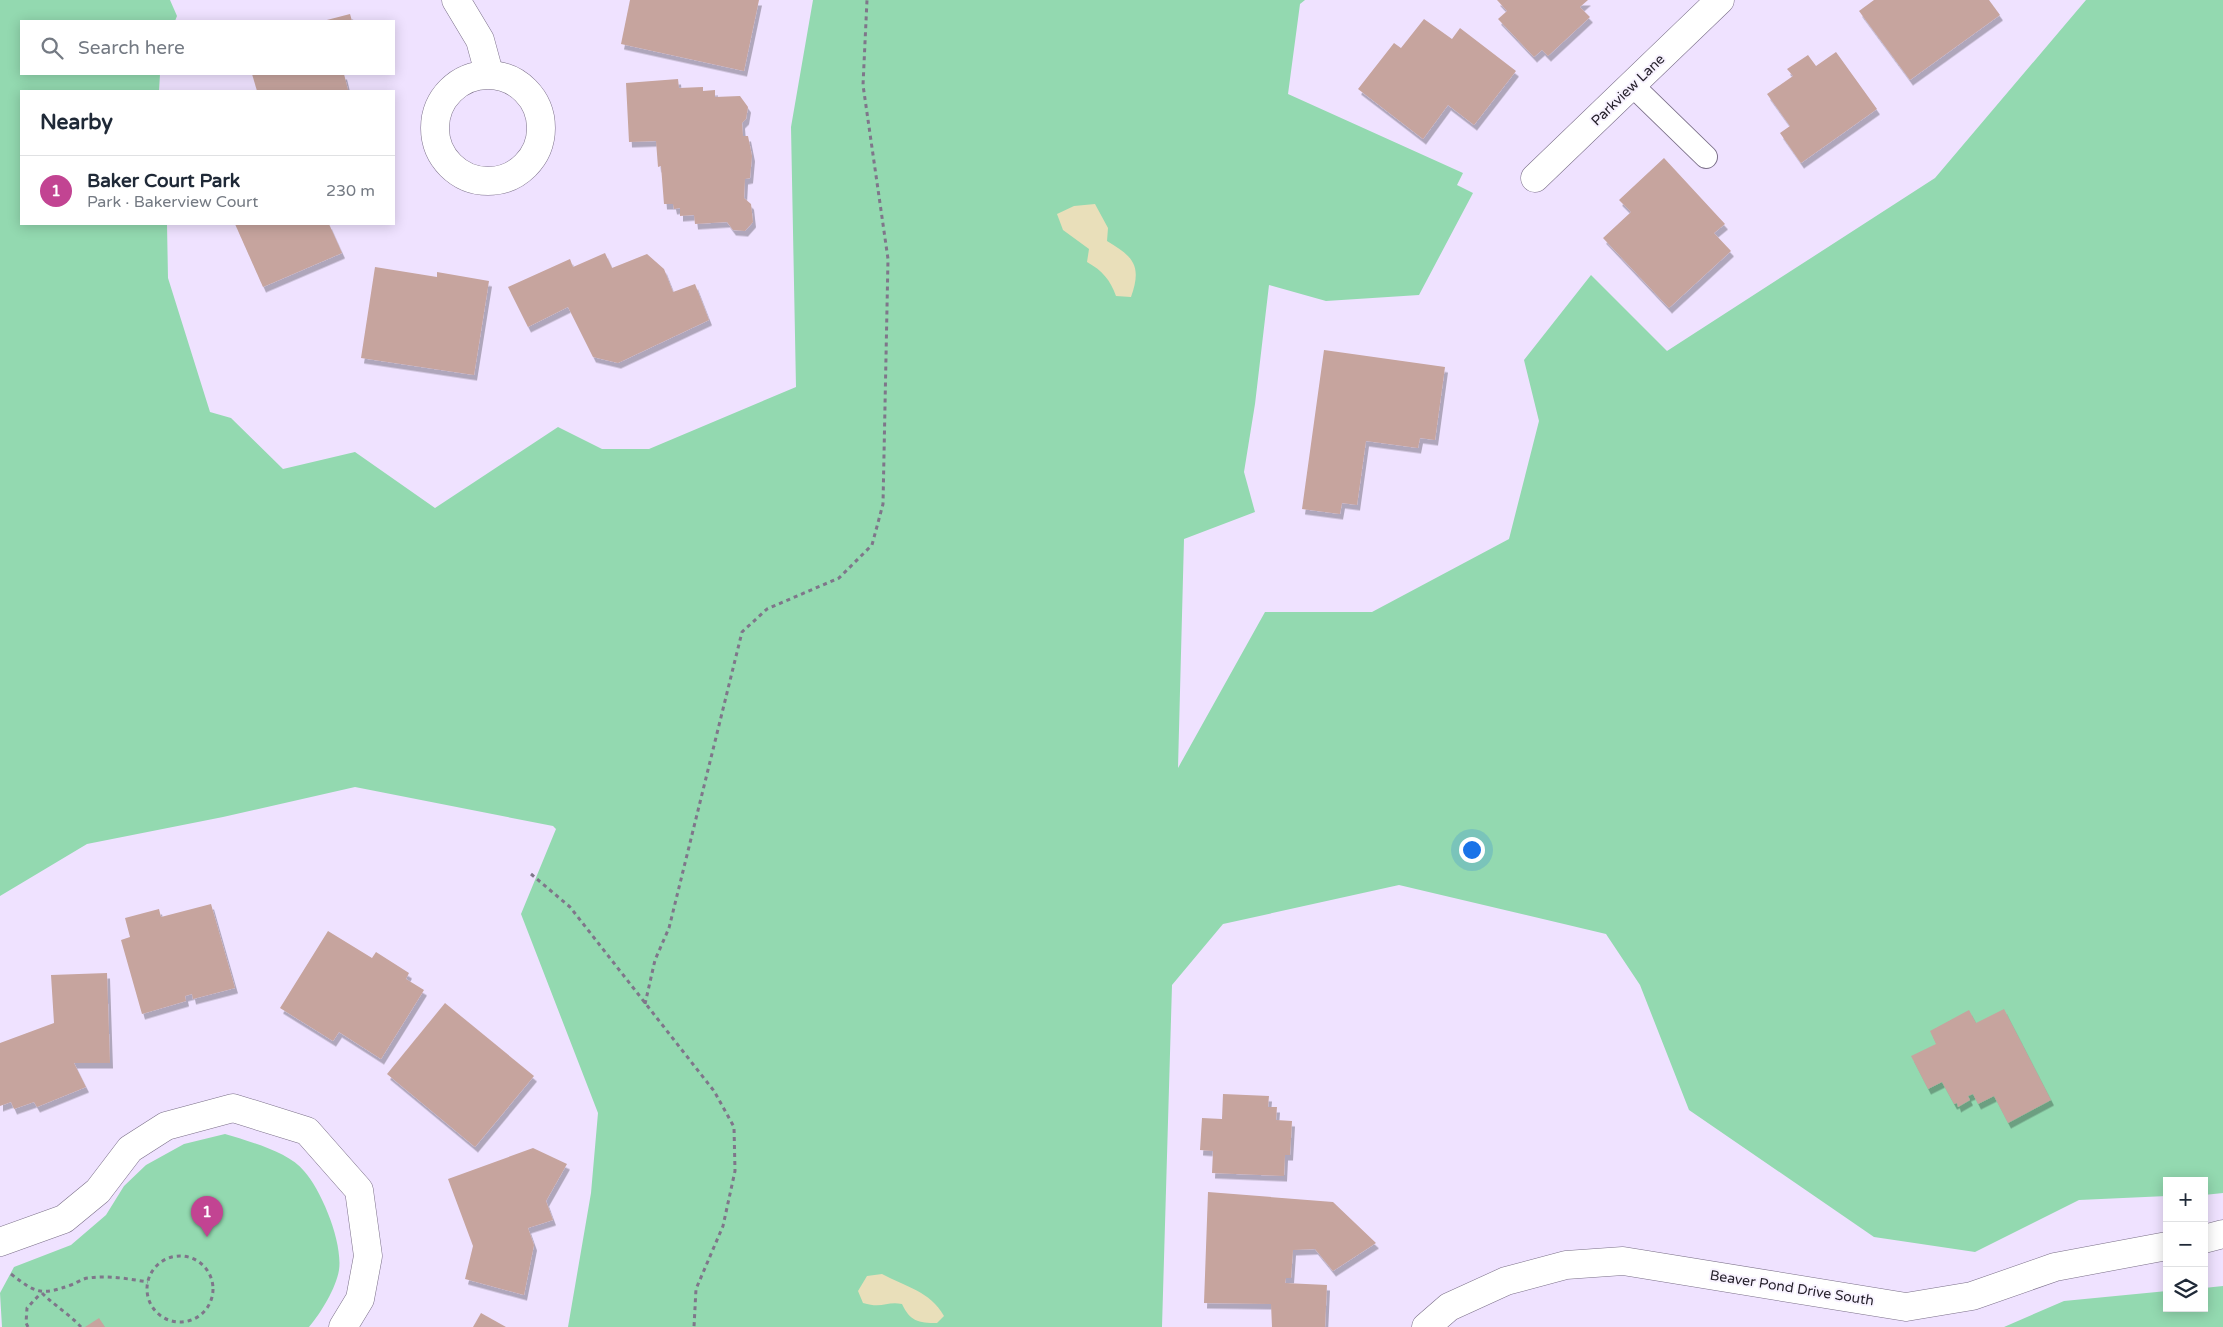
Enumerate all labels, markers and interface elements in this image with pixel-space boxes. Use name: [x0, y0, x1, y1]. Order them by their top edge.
search box: [20, 20, 395, 75]
icon: search: [38, 34, 66, 62]
text: Search here: [78, 37, 185, 59]
street label: Parkview Lane: [1588, 51, 1668, 129]
text: Nearby: [40, 110, 113, 135]
text: Baker Court Park: [87, 170, 240, 192]
text: 1: [51, 181, 61, 201]
text: 230 m: [326, 181, 375, 201]
text: Park · Bakerview Court: [87, 192, 258, 212]
your location: [1459, 837, 1485, 863]
map controls: [2163, 1177, 2208, 1312]
button: +: [2163, 1177, 2208, 1222]
pin: 1: [191, 1196, 223, 1237]
button: −: [2163, 1222, 2208, 1267]
street label: Beaver Pond Drive South: [1709, 1267, 1875, 1309]
button: layers: [2163, 1267, 2208, 1312]

